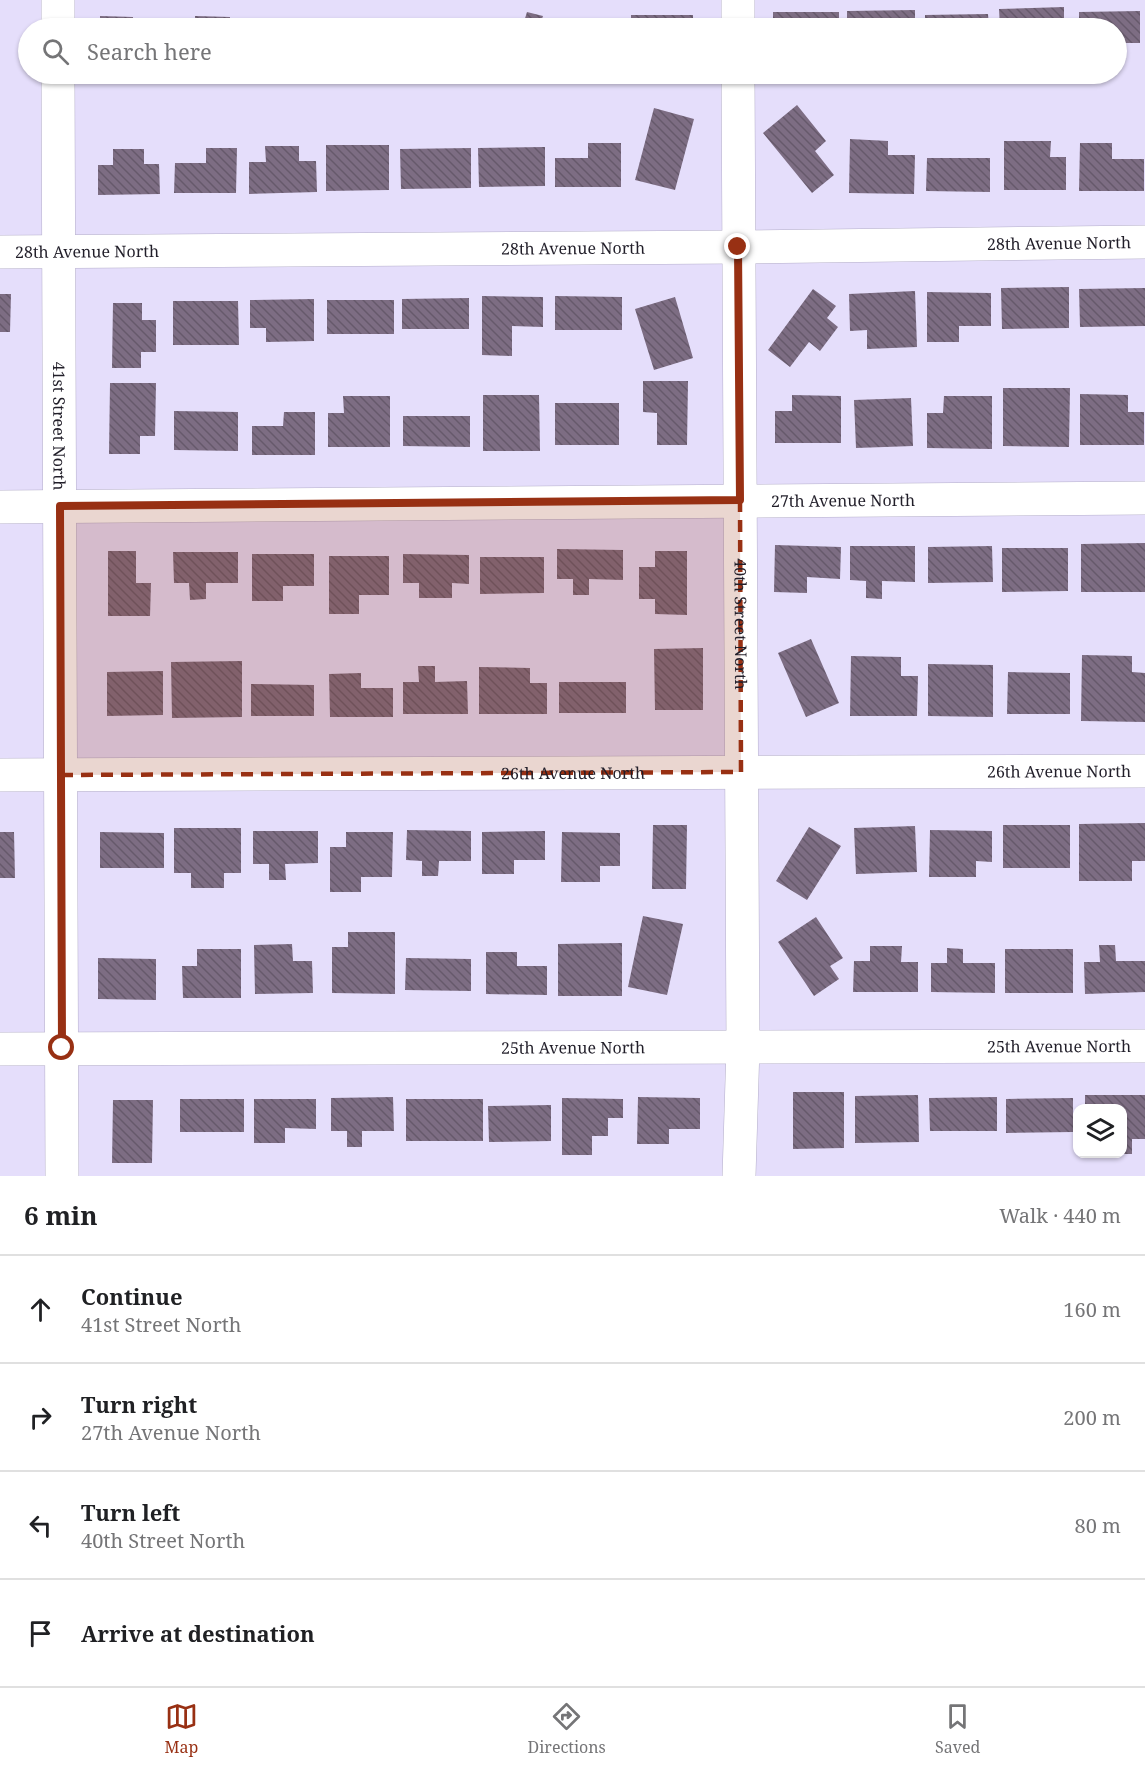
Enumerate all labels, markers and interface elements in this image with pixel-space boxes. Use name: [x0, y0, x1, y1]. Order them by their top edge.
search box: [18, 18, 1127, 84]
icon: search: [39, 35, 72, 68]
text: Search here: [87, 36, 212, 66]
street label: 28th Avenue North: [987, 231, 1131, 255]
route end: [724, 233, 750, 259]
street label: 28th Avenue North: [501, 237, 645, 260]
street label: 28th Avenue North: [15, 240, 159, 263]
street label: 41st Street North: [48, 362, 71, 490]
street label: 27th Avenue North: [771, 489, 915, 512]
street label: 40th Street North: [729, 558, 752, 690]
street label: 26th Avenue North: [987, 760, 1131, 783]
street label: 26th Avenue North: [501, 762, 645, 784]
route start: [48, 1034, 74, 1060]
street label: 25th Avenue North: [987, 1035, 1131, 1057]
street label: 25th Avenue North: [501, 1036, 645, 1059]
map controls: [1073, 1104, 1127, 1158]
button: layers: [1073, 1104, 1127, 1158]
text: 6 min: [24, 1197, 98, 1233]
text: Walk · 440 m: [999, 1202, 1121, 1229]
text: Continue: [81, 1281, 183, 1311]
icon: ahead: [24, 1293, 57, 1326]
text: 160 m: [1063, 1296, 1121, 1323]
text: 41st Street North: [81, 1311, 242, 1338]
text: Turn right: [81, 1389, 197, 1419]
icon: right: [24, 1401, 57, 1434]
text: 200 m: [1063, 1404, 1121, 1431]
text: 27th Avenue North: [81, 1419, 261, 1446]
text: Turn left: [81, 1497, 180, 1527]
icon: left: [24, 1509, 57, 1542]
text: 80 m: [1075, 1512, 1121, 1539]
text: 40th Street North: [81, 1527, 245, 1554]
icon: arrive: [24, 1617, 57, 1650]
text: Arrive at destination: [81, 1618, 315, 1648]
tab: Map: [165, 1700, 198, 1758]
tab: Directions: [528, 1700, 606, 1758]
tab: Saved: [935, 1700, 980, 1758]

